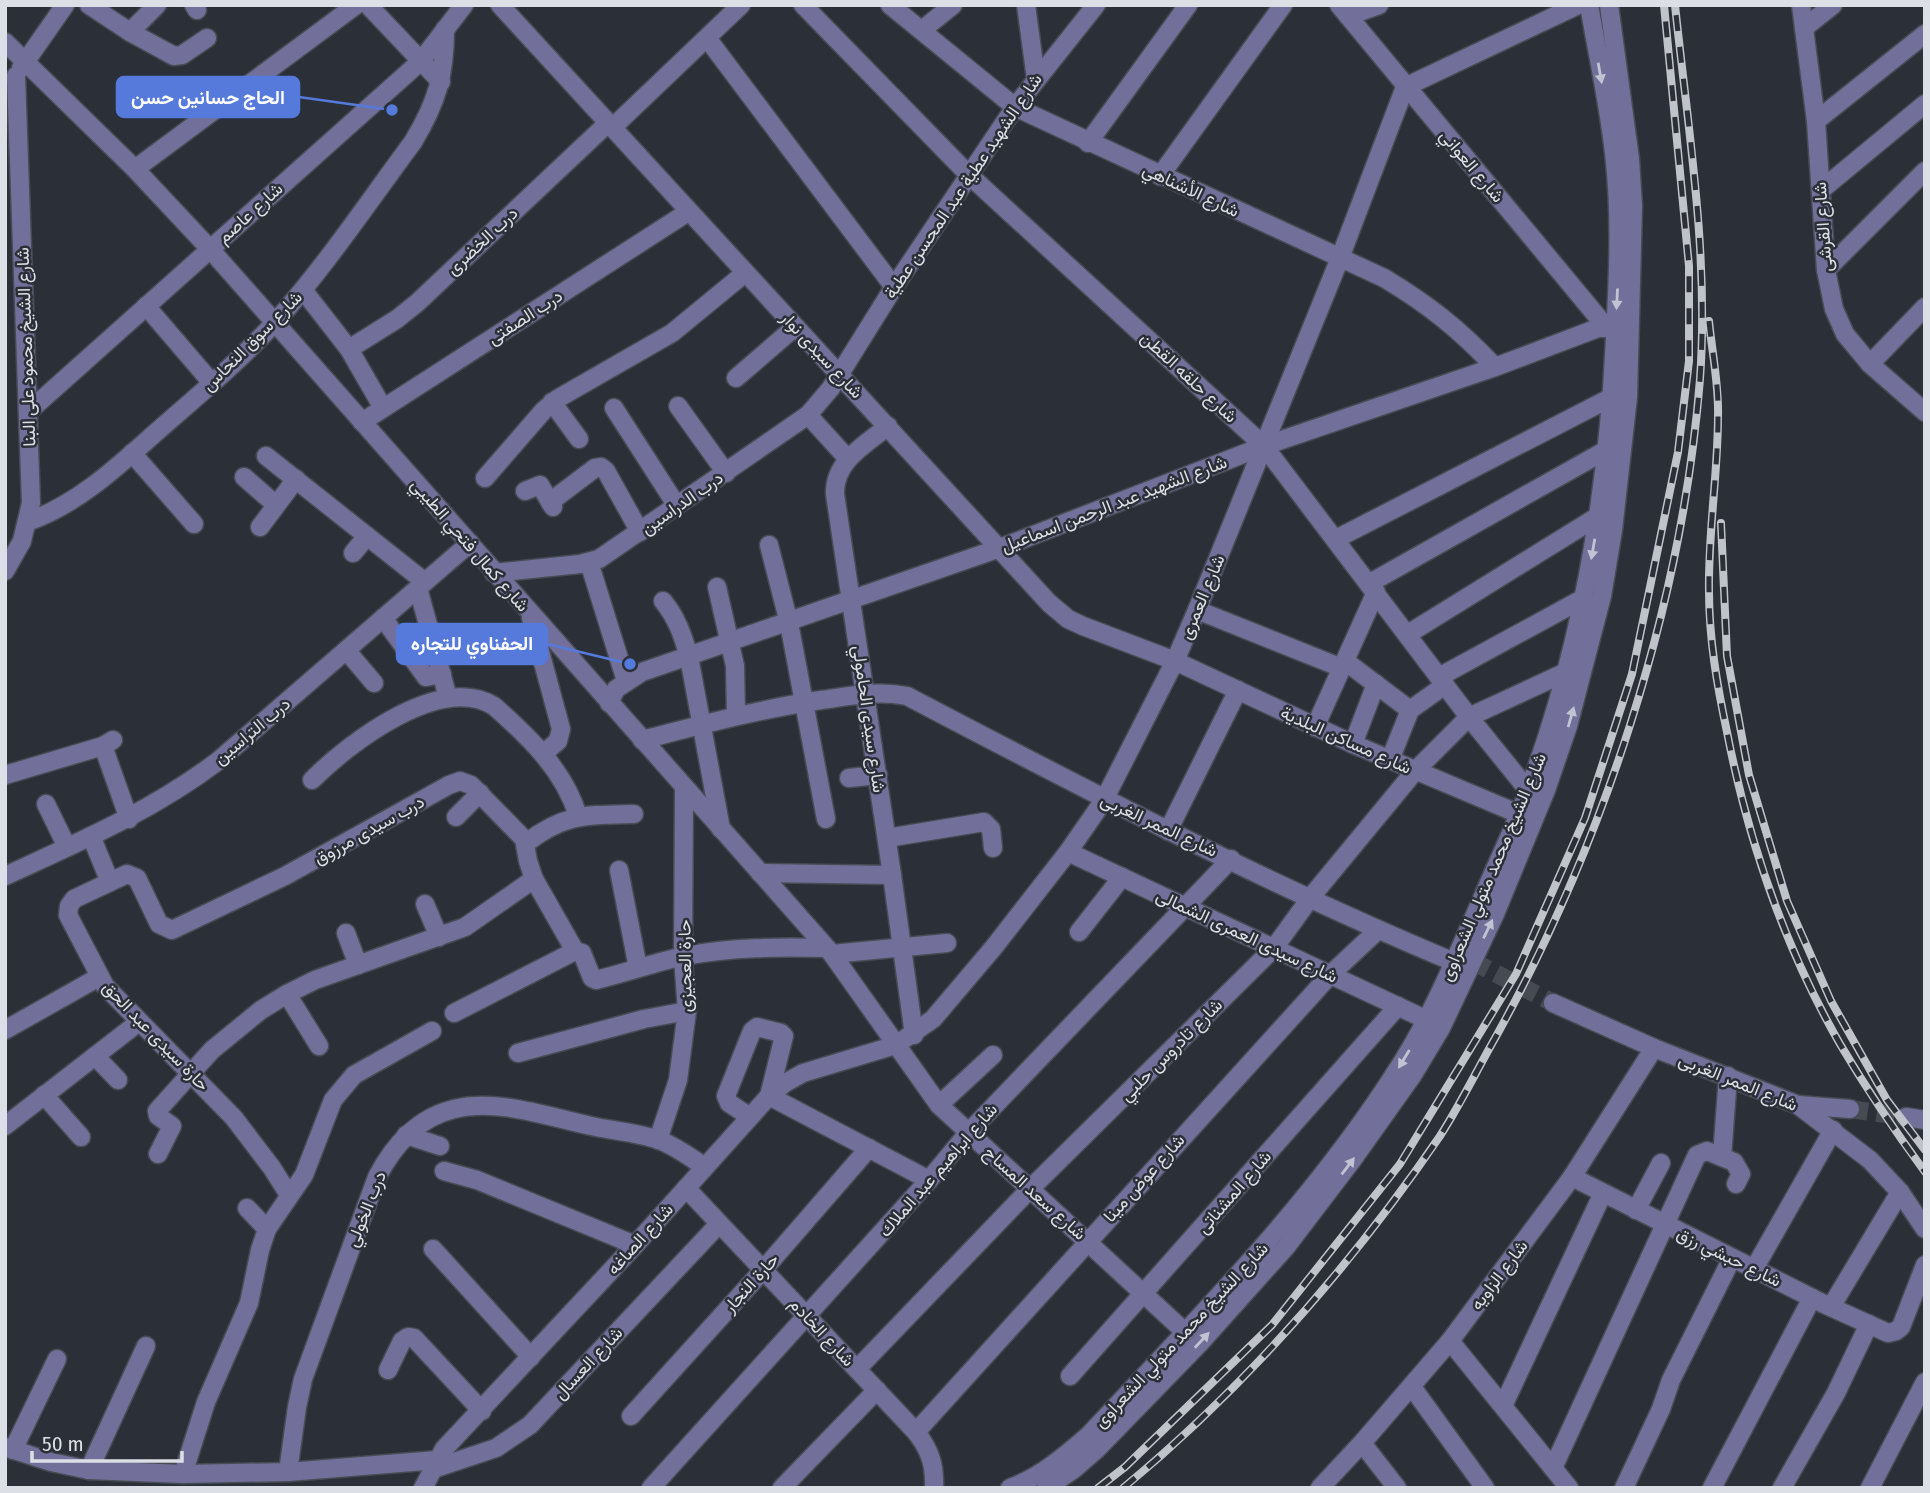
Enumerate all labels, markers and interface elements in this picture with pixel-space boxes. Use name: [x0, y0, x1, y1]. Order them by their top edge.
one-way arrow: [1595, 62, 1606, 84]
street label: شارع الشهيد عطية عبد المحسن عطية: [879, 69, 1048, 303]
callout: الحاج حسانين حسن: [117, 77, 299, 117]
text: الحاج حسانين حسن: [131, 86, 285, 110]
street label: شارع العواني: [1432, 125, 1509, 210]
street label: شارع الأشناهي: [1138, 158, 1243, 226]
street label: شارع عاصم: [213, 178, 288, 249]
street label: شارع القرشى: [1809, 181, 1838, 273]
street label: درب الخضرى: [442, 202, 522, 280]
street label: شارع الشيخ محمود على البنا: [12, 247, 41, 447]
street label: درب الصفتى: [483, 285, 567, 349]
street label: شارع سوق النحاس: [197, 286, 308, 397]
one-way arrow: [1612, 288, 1623, 310]
street label: شارع سيدى نوار: [775, 306, 868, 404]
street label: شارع حلقه القطن: [1135, 327, 1242, 428]
street label: شارع الشهيد عبد الرحمن اسماعيل: [998, 451, 1230, 558]
street label: درب الدراسين: [636, 467, 728, 539]
street label: شارع كمال فتحي الطيبي: [403, 474, 534, 619]
one-way arrow: [1587, 538, 1598, 560]
street label: شارع العمرى: [1174, 551, 1231, 643]
callout: الحفناوي للتجاره: [397, 624, 547, 664]
text: الحفناوي للتجاره: [411, 632, 533, 660]
street label: شارع سيدى الحامولي: [844, 644, 890, 795]
street label: درب التراسين: [209, 693, 295, 769]
street label: شارع مساكن البلدية: [1277, 701, 1415, 780]
one-way arrow: [1566, 706, 1576, 727]
street label: شارع الشيخ محمد متولي الشعراوى: [1435, 750, 1555, 986]
street label: شارع الممر الغربى: [1097, 788, 1221, 863]
street label: درب سيدى مرزوق: [310, 791, 428, 869]
street label: شارع سيدى العمرى الشمالى: [1152, 884, 1341, 989]
street label: حارة العجيزى: [673, 919, 697, 1013]
one-way arrow: [1482, 919, 1494, 939]
street label: حارة سيدى عبد الحق: [98, 976, 214, 1096]
street label: شارع تادروس حلبي: [1115, 994, 1230, 1109]
street label: شارع الممر الغربى: [1675, 1048, 1801, 1117]
one-way arrow: [1398, 1049, 1410, 1068]
street label: شارع ابراهيم عبد الملاك: [874, 1099, 1003, 1242]
street label: شارع عوض مينا: [1099, 1129, 1190, 1227]
street label: شارع سعد المساح: [979, 1141, 1091, 1246]
street label: شارع المشناتى: [1192, 1146, 1277, 1239]
one-way arrow: [1341, 1157, 1355, 1175]
street label: درب الخولي: [341, 1168, 395, 1252]
street label: شارع الصاغه: [602, 1199, 679, 1280]
street label: شارع حبشي رزق: [1671, 1222, 1785, 1295]
street label: شارع الزاويه: [1465, 1235, 1533, 1315]
street label: شارع الشيخ محمد متولي الشعراوى: [1089, 1238, 1276, 1435]
street label: حارة النجار: [718, 1249, 784, 1318]
street label: شارع الخادم: [784, 1293, 859, 1372]
street label: شارع العسال: [549, 1322, 628, 1405]
one-way arrow: [1194, 1331, 1210, 1349]
scale bar: [32, 1420, 182, 1464]
text: 50 m: [42, 1431, 84, 1457]

